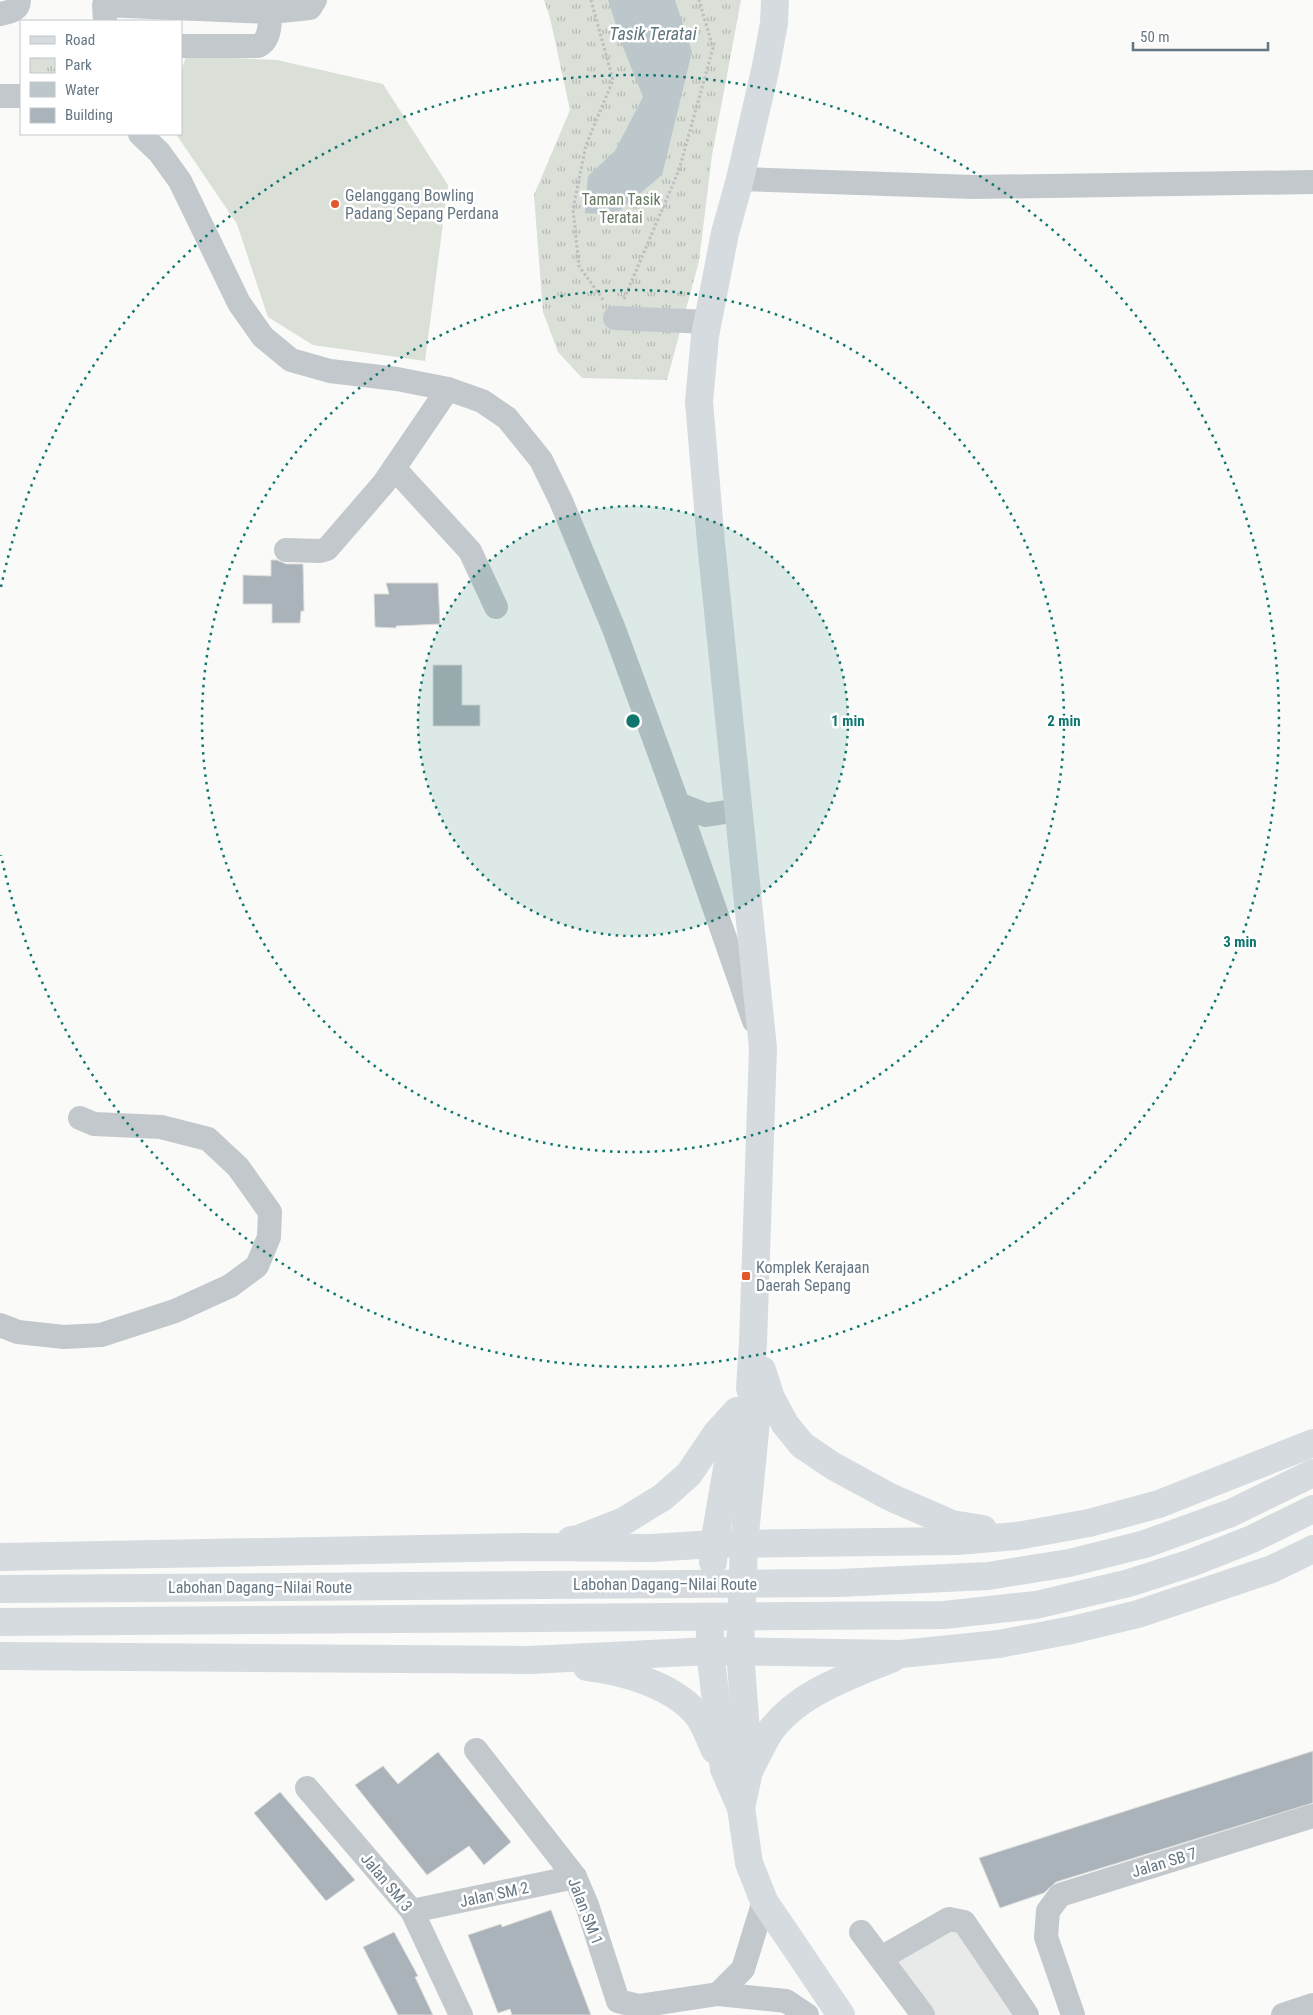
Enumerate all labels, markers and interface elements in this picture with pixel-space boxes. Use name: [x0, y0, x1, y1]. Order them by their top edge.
legend: [20, 20, 182, 135]
scale bar: [1133, 20, 1268, 52]
water label: Tasik Teratai: [609, 23, 698, 44]
text: 50 m: [1140, 28, 1170, 46]
text: Road: [65, 31, 95, 49]
text: Park: [65, 56, 92, 74]
text: Water: [65, 81, 100, 99]
text: Building: [65, 106, 113, 124]
place label: Gelanggang Bowling Padang Sepang Perdana: [345, 186, 499, 223]
park label: Taman Tasik Teratai: [581, 190, 661, 227]
marker: Gelanggang Bowling Padang Sepang Perdana: [329, 198, 341, 210]
centre of rings: [624, 712, 642, 730]
text: 1 min: [831, 712, 865, 730]
text: 2 min: [1047, 712, 1081, 730]
text: 3 min: [1223, 933, 1257, 951]
place label: Komplek Kerajaan Daerah Sepang: [756, 1258, 869, 1295]
marker: Komplek Kerajaan Daerah Sepang: [740, 1270, 752, 1282]
street label: Labohan Dagang–Nilai Route: [573, 1575, 757, 1594]
street label: Labohan Dagang–Nilai Route: [168, 1578, 352, 1597]
street label: Jalan SB 7: [1129, 1844, 1199, 1881]
street label: Jalan SM 3: [357, 1849, 416, 1915]
street label: Jalan SM 1: [564, 1875, 607, 1947]
street label: Jalan SM 2: [458, 1878, 530, 1911]

